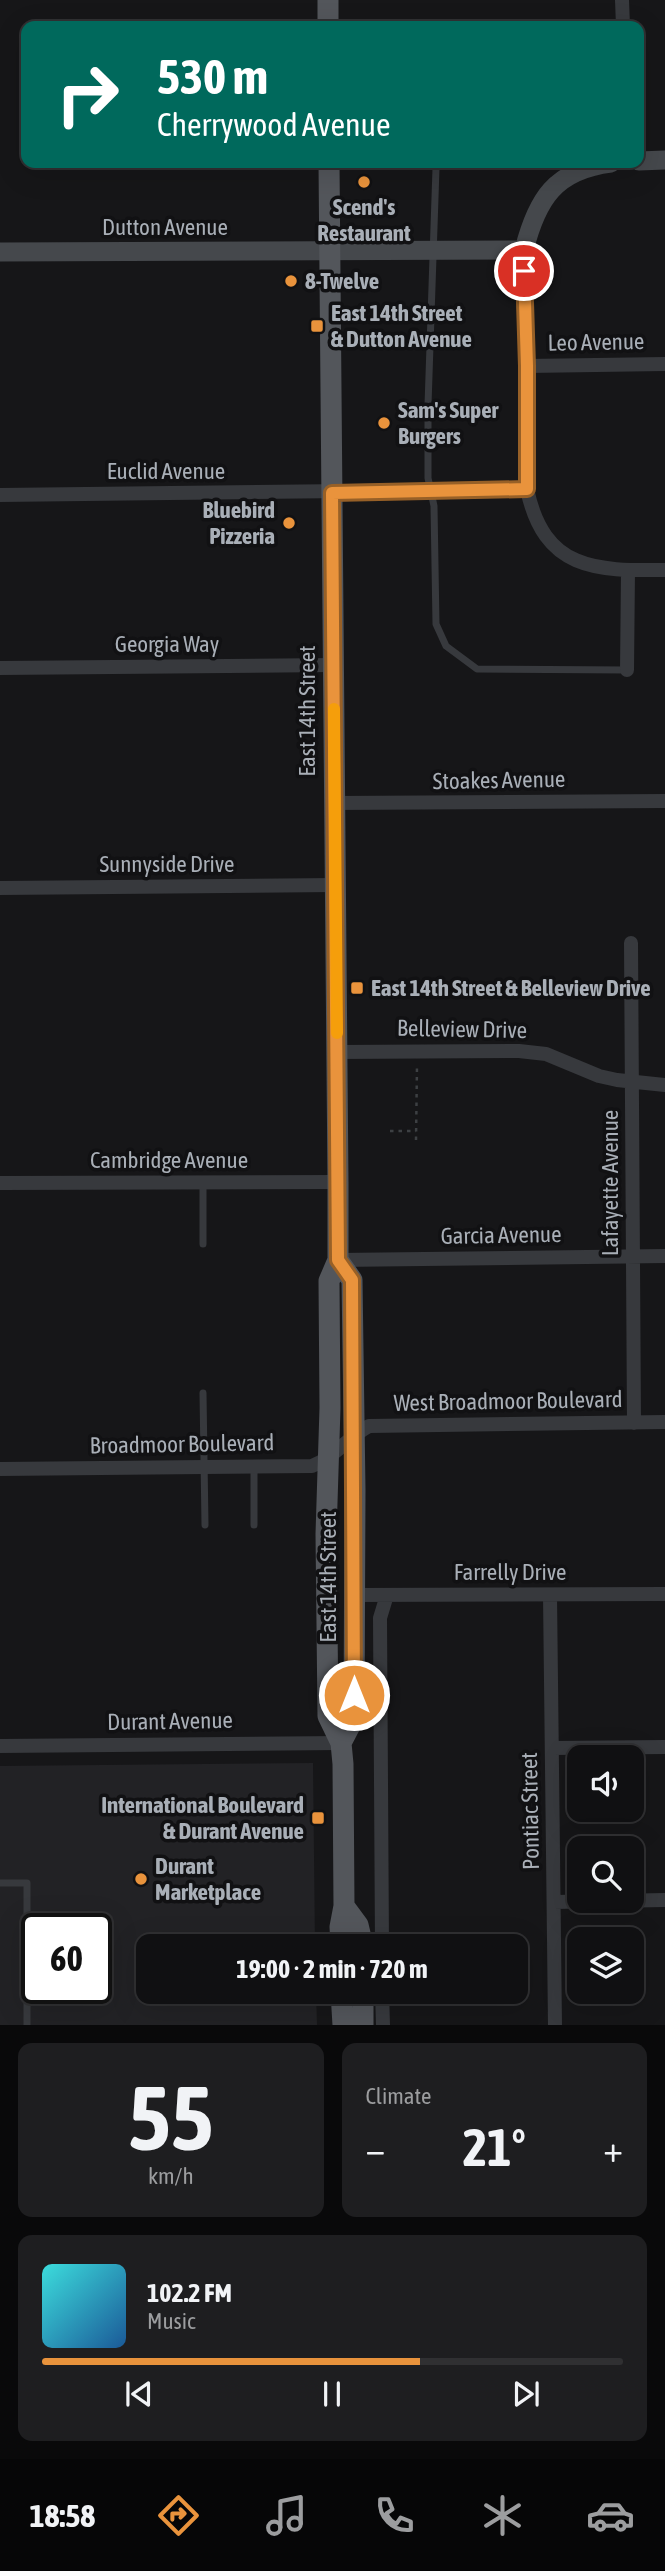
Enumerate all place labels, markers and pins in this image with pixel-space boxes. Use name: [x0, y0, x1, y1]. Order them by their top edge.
marker: Scend's Restaurant: [356, 174, 372, 190]
place label: Scend's Restaurant: [317, 194, 411, 246]
pin: [494, 241, 554, 301]
place label: 8-Twelve: [305, 268, 379, 294]
marker: 8-Twelve: [283, 273, 299, 289]
place label: East 14th Street & Dutton Avenue: [331, 300, 472, 352]
marker: East 14th Street & Dutton Avenue: [309, 318, 325, 334]
place label: Sam's Super Burgers: [398, 397, 500, 449]
marker: Sam's Super Burgers: [376, 415, 392, 431]
place label: Bluebird Pizzeria: [203, 497, 275, 549]
marker: Bluebird Pizzeria: [281, 515, 297, 531]
place label: East 14th Street & Belleview Drive: [371, 975, 651, 1001]
marker: East 14th Street & Belleview Drive: [349, 980, 365, 996]
place label: International Boulevard & Durant Avenue: [101, 1792, 304, 1844]
marker: International Boulevard & Durant Avenue: [310, 1810, 326, 1826]
place label: Durant Marketplace: [155, 1853, 261, 1905]
marker: Durant Marketplace: [133, 1871, 149, 1887]

